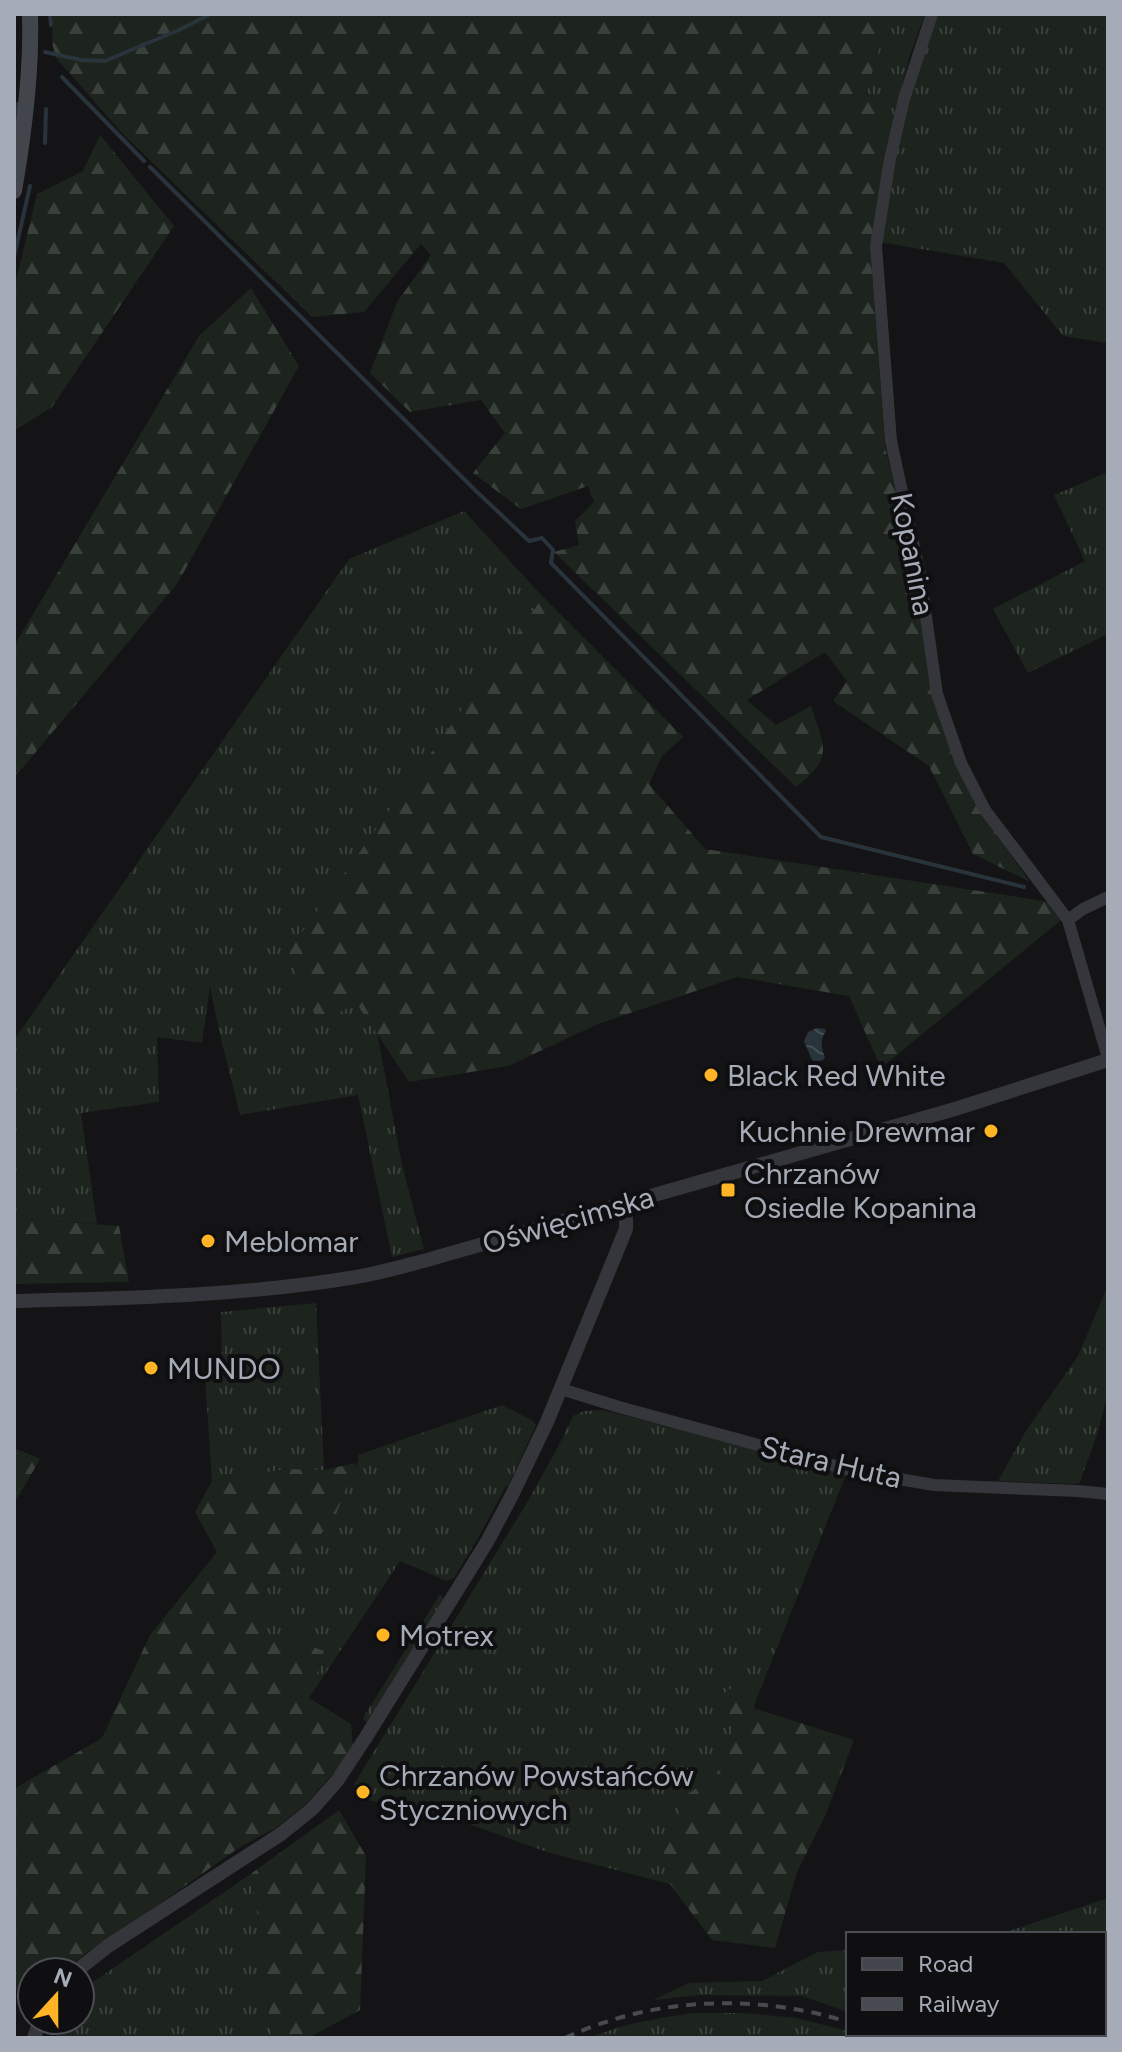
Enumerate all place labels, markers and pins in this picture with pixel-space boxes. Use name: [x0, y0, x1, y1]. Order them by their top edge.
place label: Black Red White: [727, 1057, 946, 1094]
marker: Black Red White: [702, 1066, 720, 1084]
place label: Kuchnie Drewmar: [738, 1113, 975, 1150]
marker: Kuchnie Drewmar: [982, 1122, 1000, 1140]
place label: Chrzanów Osiedle Kopanina: [744, 1155, 977, 1226]
marker: Chrzanów Osiedle Kopanina: [719, 1181, 737, 1199]
place label: Meblomar: [224, 1223, 358, 1260]
marker: Meblomar: [199, 1232, 217, 1250]
place label: MUNDO: [167, 1350, 281, 1387]
marker: MUNDO: [142, 1359, 160, 1377]
place label: Motrex: [399, 1617, 494, 1654]
marker: Motrex: [374, 1626, 392, 1644]
place label: Chrzanów Powstańców Styczniowych: [379, 1757, 694, 1828]
marker: Chrzanów Powstańców Styczniowych: [354, 1783, 372, 1801]

